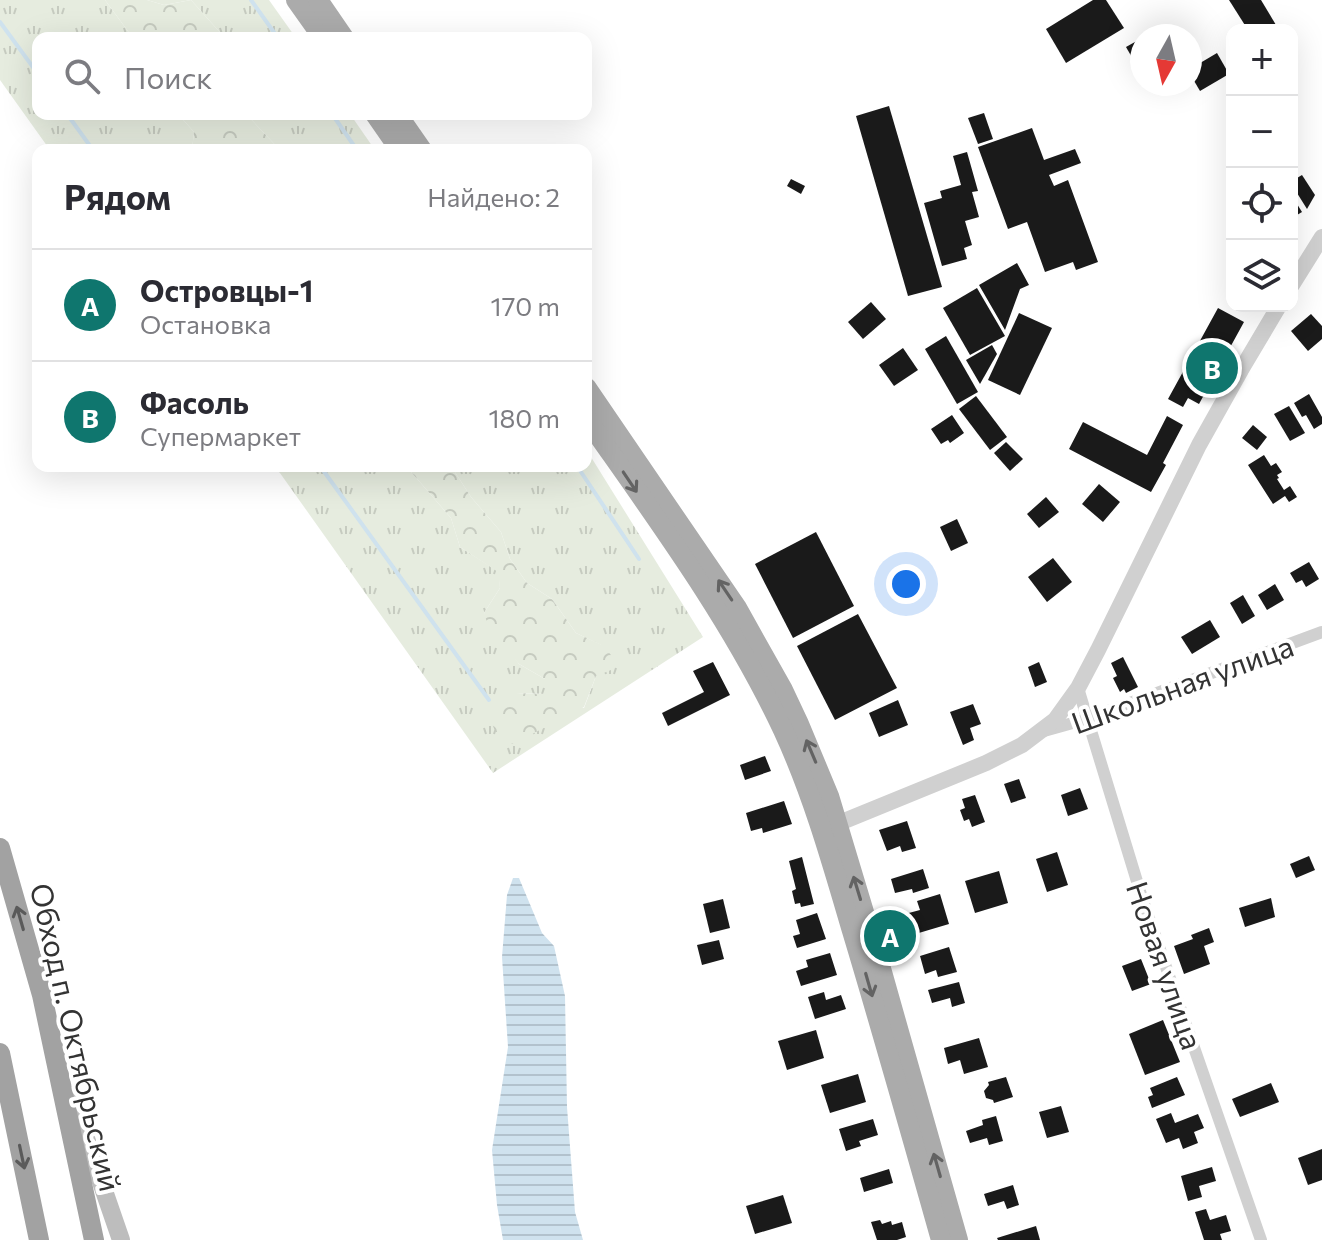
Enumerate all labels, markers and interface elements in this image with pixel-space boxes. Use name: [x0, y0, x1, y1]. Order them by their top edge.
north arrow: [1130, 24, 1202, 96]
map controls: [1226, 24, 1298, 312]
button: +: [1226, 24, 1298, 96]
search box: [32, 32, 592, 120]
icon: search: [60, 54, 104, 98]
text: Поиск: [124, 58, 212, 95]
button: −: [1226, 96, 1298, 168]
button: locate: [1226, 168, 1298, 240]
text: Рядом: [64, 175, 171, 217]
text: Найдено: 2: [427, 181, 560, 212]
button: layers: [1226, 240, 1298, 312]
text: Островцы-1: [140, 271, 313, 308]
text: A: [81, 290, 99, 321]
text: 170 m: [491, 290, 560, 321]
text: Остановка: [140, 308, 271, 339]
pin: B: [1186, 338, 1238, 398]
text: Фасоль: [140, 383, 249, 420]
text: B: [81, 402, 99, 433]
text: 180 m: [488, 402, 560, 433]
text: Супермаркет: [140, 420, 301, 451]
one-way arrow: [622, 470, 638, 493]
your location: [886, 564, 926, 604]
one-way arrow: [717, 579, 733, 601]
street label: Школьная улица: [1066, 626, 1298, 740]
one-way arrow: [802, 740, 817, 764]
one-way arrow: [849, 876, 864, 902]
street label: Новая улица: [1120, 876, 1212, 1054]
street label: Обход п. Октябрьский: [24, 879, 130, 1195]
one-way arrow: [12, 906, 27, 932]
pin: A: [864, 906, 916, 966]
one-way arrow: [862, 972, 877, 998]
one-way arrow: [15, 1144, 30, 1169]
one-way arrow: [929, 1153, 943, 1178]

